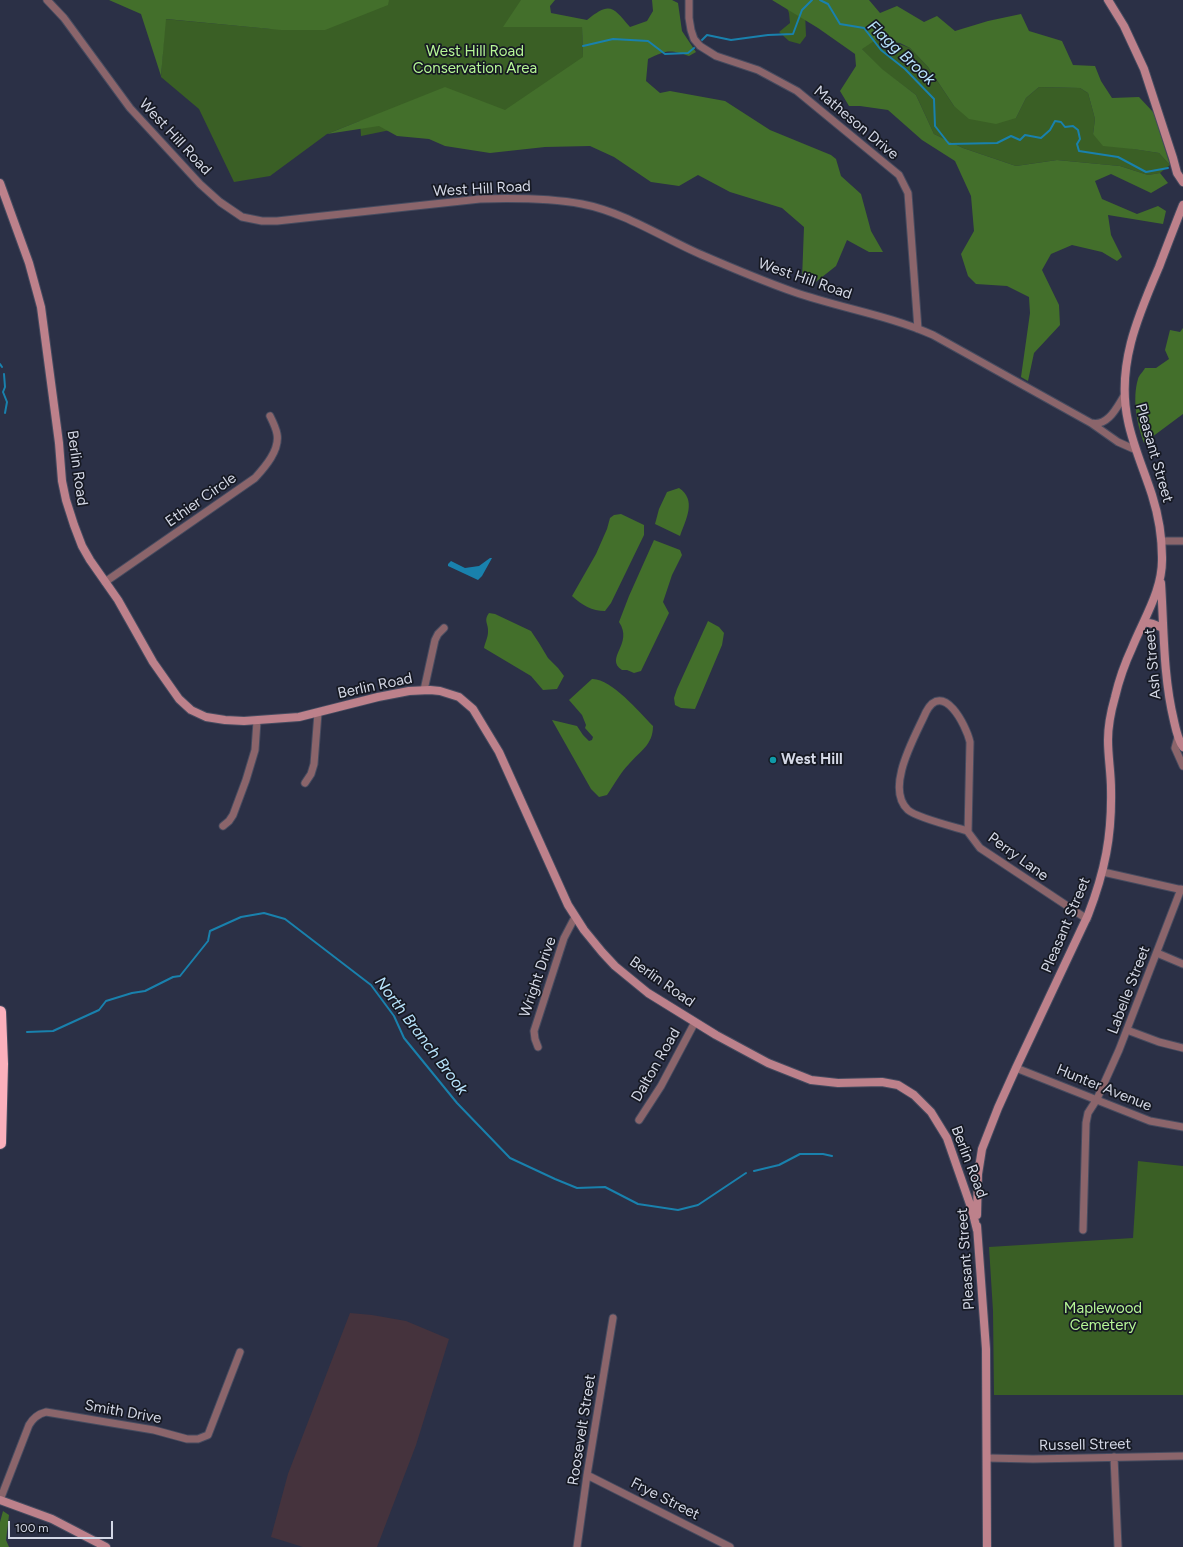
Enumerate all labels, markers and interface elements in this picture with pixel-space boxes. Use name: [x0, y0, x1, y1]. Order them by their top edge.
water label: Flagg Brook: [863, 17, 939, 89]
park label: West Hill Road Conservation Area: [413, 43, 537, 78]
street label: Matheson Drive: [810, 82, 902, 164]
street label: West Hill Road: [135, 95, 215, 179]
street label: West Hill Road: [433, 177, 531, 201]
street label: West Hill Road: [756, 255, 854, 303]
street label: Pleasant Street: [1131, 401, 1177, 505]
street label: Berlin Road: [63, 429, 91, 507]
street label: Ethier Circle: [162, 469, 240, 531]
street label: Ash Street: [1141, 628, 1165, 700]
street label: Berlin Road: [336, 669, 414, 703]
place label: West Hill: [781, 751, 843, 769]
marker: West Hill: [768, 755, 778, 765]
street label: Perry Lane: [984, 829, 1052, 885]
street label: Pleasant Street: [1038, 874, 1094, 976]
street label: Wright Drive: [516, 934, 560, 1020]
street label: Labelle Street: [1104, 943, 1154, 1037]
street label: Berlin Road: [626, 953, 698, 1011]
water label: North Branch Brook: [370, 973, 472, 1099]
street label: Dalton Road: [628, 1025, 684, 1105]
street label: Hunter Avenue: [1054, 1061, 1154, 1115]
street label: Berlin Road: [947, 1123, 991, 1201]
street label: Pleasant Street: [953, 1207, 979, 1311]
park label: Maplewood Cemetery: [1064, 1300, 1142, 1335]
street label: Roosevelt Street: [564, 1373, 600, 1487]
street label: Smith Drive: [83, 1396, 163, 1428]
street label: Russell Street: [1039, 1435, 1131, 1455]
street label: Frye Street: [628, 1474, 702, 1524]
scale bar: [10, 1513, 115, 1539]
text: 100 m: [15, 1521, 49, 1535]

